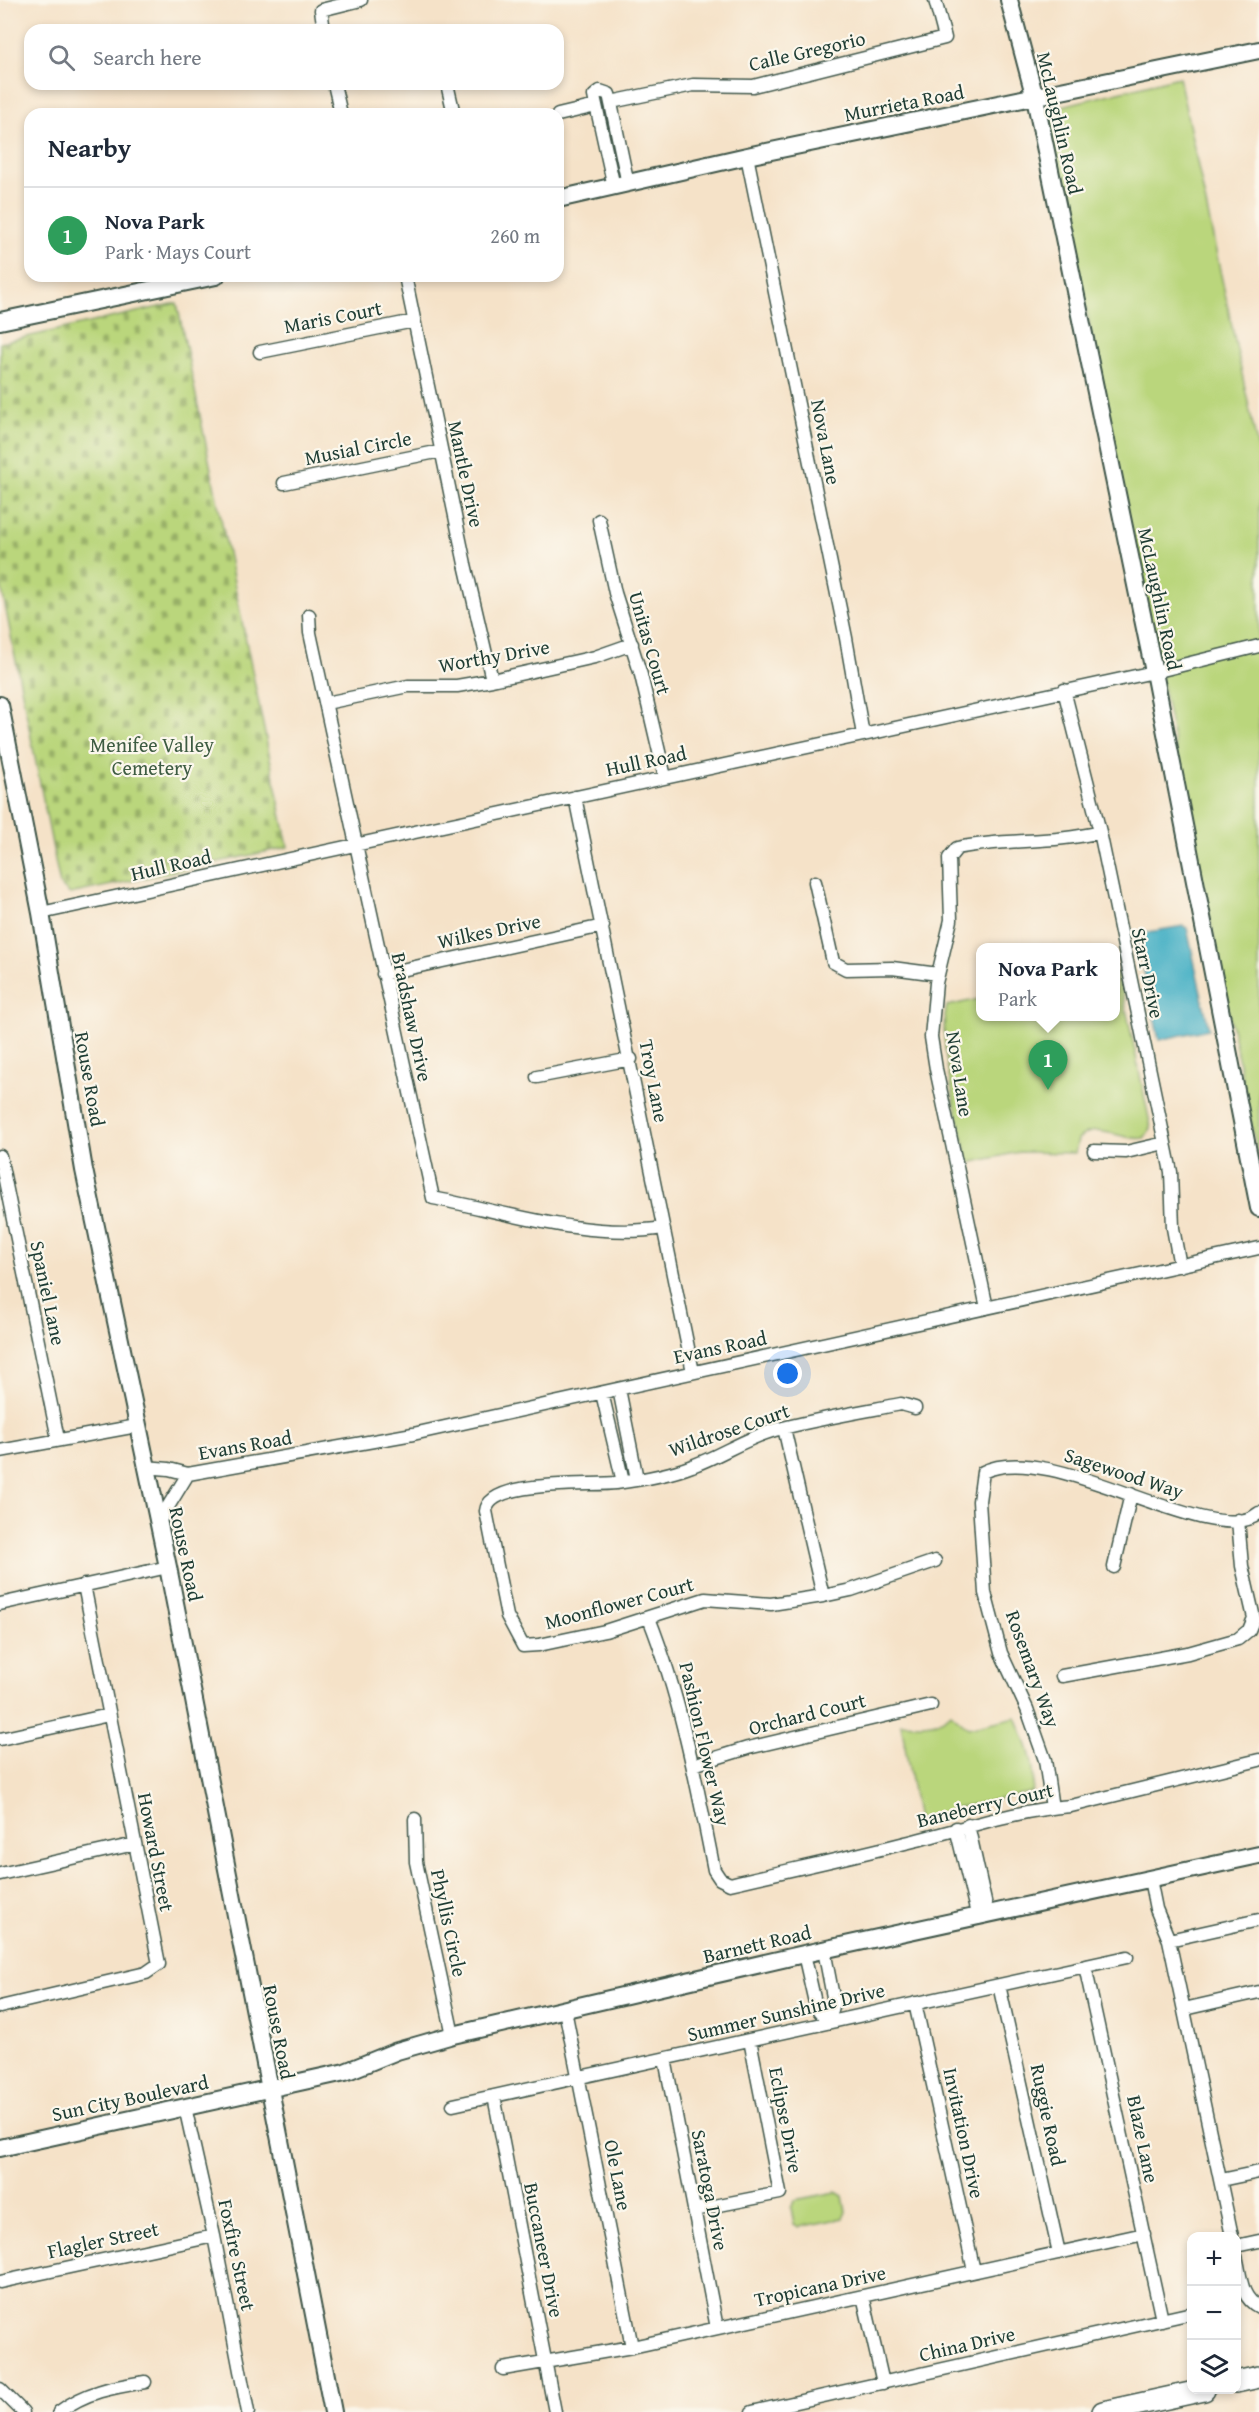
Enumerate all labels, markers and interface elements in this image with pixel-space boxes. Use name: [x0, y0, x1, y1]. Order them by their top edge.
street label: Calle Gregorio: [746, 23, 868, 78]
search box: [24, 24, 564, 90]
icon: search: [45, 41, 78, 74]
text: Search here: [93, 41, 202, 73]
street label: McLaughlin Road: [1030, 49, 1091, 197]
street label: Murrieta Road: [842, 77, 967, 128]
text: Nearby: [48, 128, 131, 167]
text: Nova Park: [105, 205, 205, 237]
text: 1: [62, 221, 73, 250]
text: 260 m: [490, 221, 540, 250]
text: Park · Mays Court: [105, 237, 251, 266]
street label: Maris Court: [281, 293, 384, 340]
street label: Nova Lane: [804, 397, 849, 487]
street label: Mantle Drive: [441, 418, 492, 530]
street label: Musial Circle: [302, 423, 414, 472]
street label: McLaughlin Road: [1131, 525, 1190, 673]
street label: Unitas Court: [622, 588, 679, 698]
street label: Worthy Drive: [436, 631, 552, 680]
park label: Menifee Valley Cemetery: [90, 730, 214, 782]
street label: Hull Road: [603, 738, 689, 783]
street label: Hull Road: [128, 841, 214, 888]
street label: Wilkes Drive: [435, 905, 543, 956]
street label: Starr Drive: [1125, 925, 1172, 1021]
popup: [976, 943, 1120, 1021]
street label: Bradshaw Drive: [385, 950, 440, 1084]
text: Nova Park: [998, 952, 1098, 984]
text: Park: [998, 984, 1037, 1013]
street label: Rouse Road: [68, 1029, 113, 1129]
street label: Nova Lane: [939, 1029, 982, 1119]
street label: Troy Lane: [632, 1037, 677, 1125]
pin: 1: [1028, 1040, 1068, 1090]
street label: Spaniel Lane: [23, 1238, 74, 1348]
street label: Evans Road: [671, 1322, 769, 1371]
your location: [773, 1359, 802, 1388]
street label: Wildrose Court: [665, 1395, 793, 1464]
street label: Evans Road: [196, 1422, 294, 1467]
street label: Sagewood Way: [1061, 1440, 1187, 1505]
street label: Rouse Road: [162, 1504, 211, 1604]
street label: Moonflower Court: [541, 1569, 697, 1636]
street label: Rosemary Way: [999, 1606, 1068, 1732]
street label: Pashion Flower Way: [673, 1659, 738, 1829]
street label: Orchard Court: [745, 1685, 868, 1742]
street label: Baneberry Court: [914, 1775, 1056, 1834]
street label: Howard Street: [131, 1790, 182, 1914]
street label: Phyllis Circle: [424, 1867, 475, 1979]
street label: Barnett Road: [700, 1917, 814, 1970]
street label: Summer Sunshine Drive: [684, 1975, 887, 2048]
street label: Rouse Road: [256, 1982, 303, 2082]
street label: Ruggie Road: [1024, 2061, 1073, 2169]
street label: Eclipse Drive: [762, 2064, 811, 2175]
street label: Invitation Drive: [936, 2065, 992, 2201]
street label: Sun City Boulevard: [49, 2067, 211, 2128]
street label: Blaze Lane: [1120, 2092, 1167, 2185]
street label: Saratoga Drive: [685, 2127, 736, 2253]
street label: Ole Lane: [597, 2137, 640, 2213]
street label: Buccaneer Drive: [517, 2180, 572, 2320]
street label: Foxfire Street: [212, 2196, 263, 2313]
street label: Flagler Street: [45, 2214, 161, 2265]
map controls: [1187, 2232, 1241, 2394]
button: +: [1187, 2232, 1241, 2286]
street label: Tropicana Drive: [751, 2257, 888, 2314]
button: −: [1187, 2286, 1241, 2340]
street label: China Drive: [916, 2318, 1018, 2369]
button: layers: [1187, 2340, 1241, 2394]

